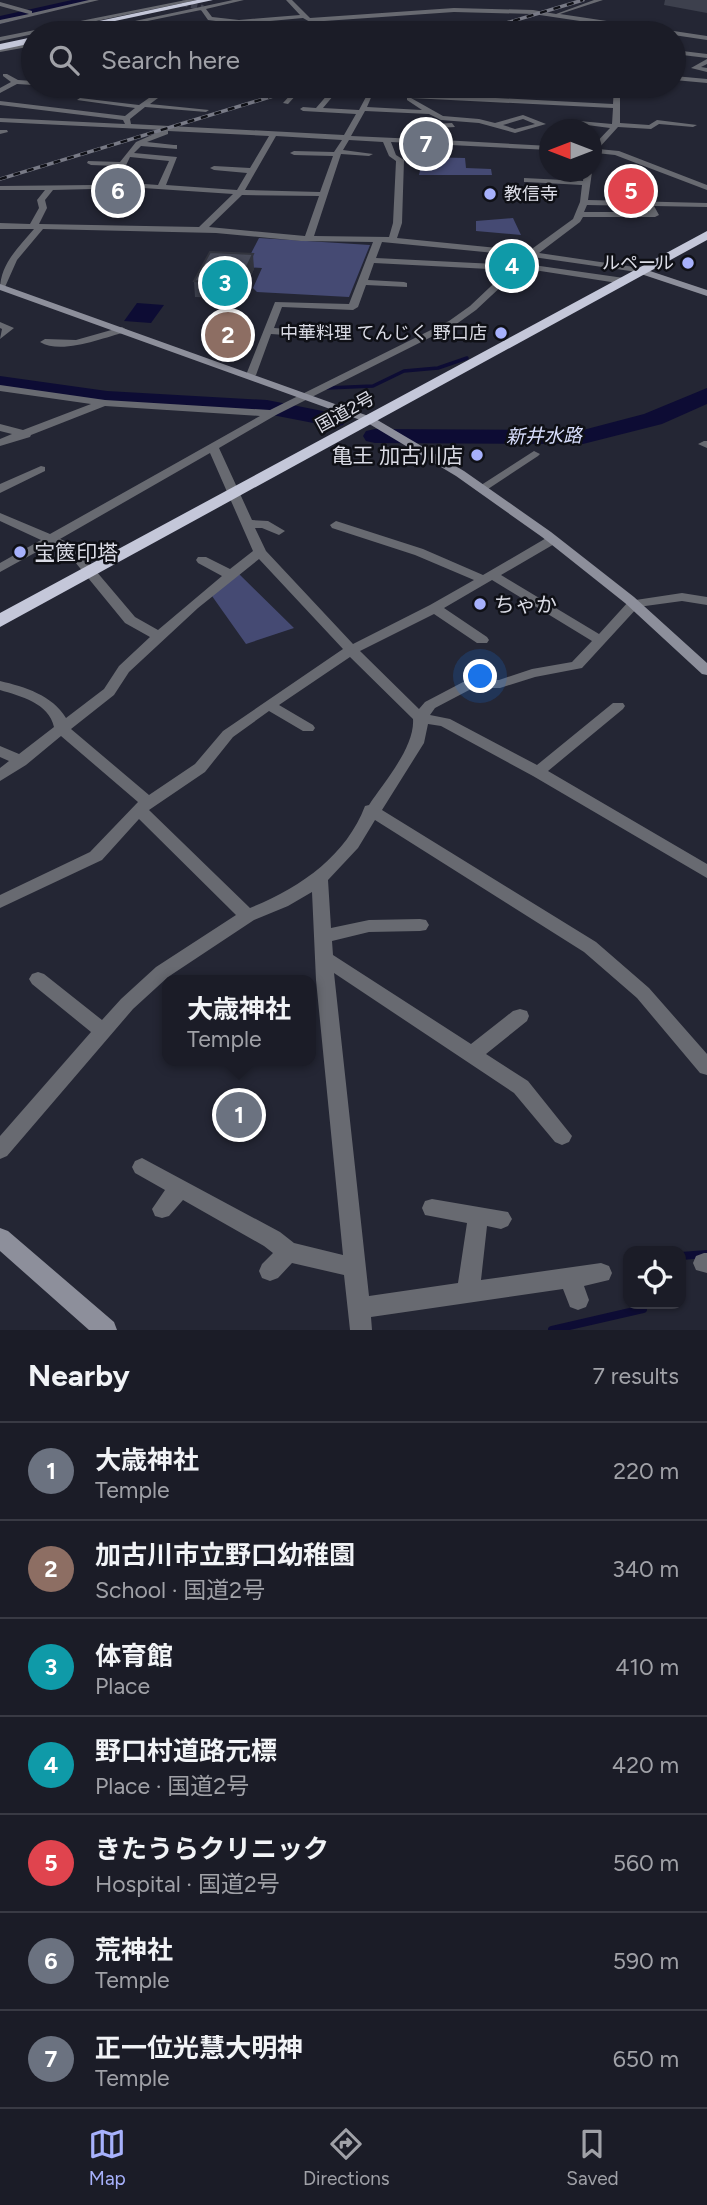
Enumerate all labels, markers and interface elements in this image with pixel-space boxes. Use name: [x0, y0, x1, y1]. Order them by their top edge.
search box: [21, 21, 686, 98]
icon: search: [45, 41, 83, 79]
text: Search here: [101, 44, 240, 76]
pin: 7: [403, 118, 449, 170]
north arrow: [539, 119, 602, 182]
pin: 6: [95, 165, 141, 217]
pin: 5: [608, 165, 654, 217]
place label: 教信寺: [504, 183, 558, 205]
marker: 教信寺: [482, 186, 498, 202]
pin: 4: [489, 240, 535, 292]
place label: ルペール: [602, 252, 674, 274]
marker: ルペール: [680, 255, 696, 271]
pin: 3: [202, 257, 248, 309]
pin: 2: [205, 309, 251, 361]
place label: 中華料理 てんじく 野口店: [280, 322, 487, 344]
marker: 中華料理 てんじく 野口店: [493, 325, 509, 341]
street label: 国道2号: [312, 387, 378, 437]
water label: 新井水路: [506, 424, 584, 448]
place label: 亀王 加古川店: [332, 443, 463, 468]
marker: 亀王 加古川店: [469, 447, 485, 463]
place label: 宝篋印塔: [34, 540, 118, 565]
marker: 宝篋印塔: [12, 544, 28, 560]
place label: ちゃか: [494, 592, 557, 617]
marker: ちゃか: [472, 596, 488, 612]
your location: [463, 659, 497, 693]
popup: [162, 975, 316, 1066]
text: 大歳神社: [187, 993, 291, 1025]
text: Temple: [187, 1025, 262, 1053]
pin: 1: [216, 1089, 262, 1141]
map controls: [623, 1246, 686, 1309]
button: locate: [623, 1246, 686, 1309]
text: Nearby: [28, 1357, 130, 1394]
text: 7 results: [593, 1362, 679, 1390]
text: 大歳神社: [95, 1444, 199, 1476]
text: 1: [46, 1457, 56, 1485]
text: 220 m: [613, 1457, 679, 1485]
text: Temple: [95, 1476, 170, 1504]
text: 加古川市立野口幼稚園: [95, 1539, 355, 1571]
text: 2: [44, 1555, 58, 1583]
text: 340 m: [612, 1555, 679, 1583]
text: School · 国道2号: [95, 1576, 265, 1604]
text: 体育館: [95, 1640, 173, 1672]
text: 3: [45, 1653, 57, 1681]
text: 410 m: [615, 1653, 679, 1681]
text: Place: [95, 1672, 150, 1700]
text: 野口村道路元標: [95, 1735, 277, 1767]
text: 4: [44, 1751, 58, 1779]
text: 420 m: [612, 1751, 679, 1779]
text: Place · 国道2号: [95, 1772, 249, 1800]
text: きたうらクリニック: [95, 1833, 329, 1865]
text: 5: [44, 1849, 58, 1877]
text: 560 m: [613, 1849, 679, 1877]
text: Hospital · 国道2号: [95, 1870, 280, 1898]
text: 荒神社: [95, 1934, 173, 1966]
text: 6: [44, 1947, 58, 1975]
text: 590 m: [613, 1947, 679, 1975]
text: Temple: [95, 1966, 170, 1994]
text: 正一位光慧大明神: [95, 2032, 303, 2064]
text: 7: [45, 2045, 57, 2073]
text: 650 m: [613, 2045, 679, 2073]
text: Temple: [95, 2064, 170, 2092]
tab: Map: [88, 2125, 126, 2190]
tab: Directions: [303, 2125, 390, 2190]
tab: Saved: [566, 2125, 619, 2190]

